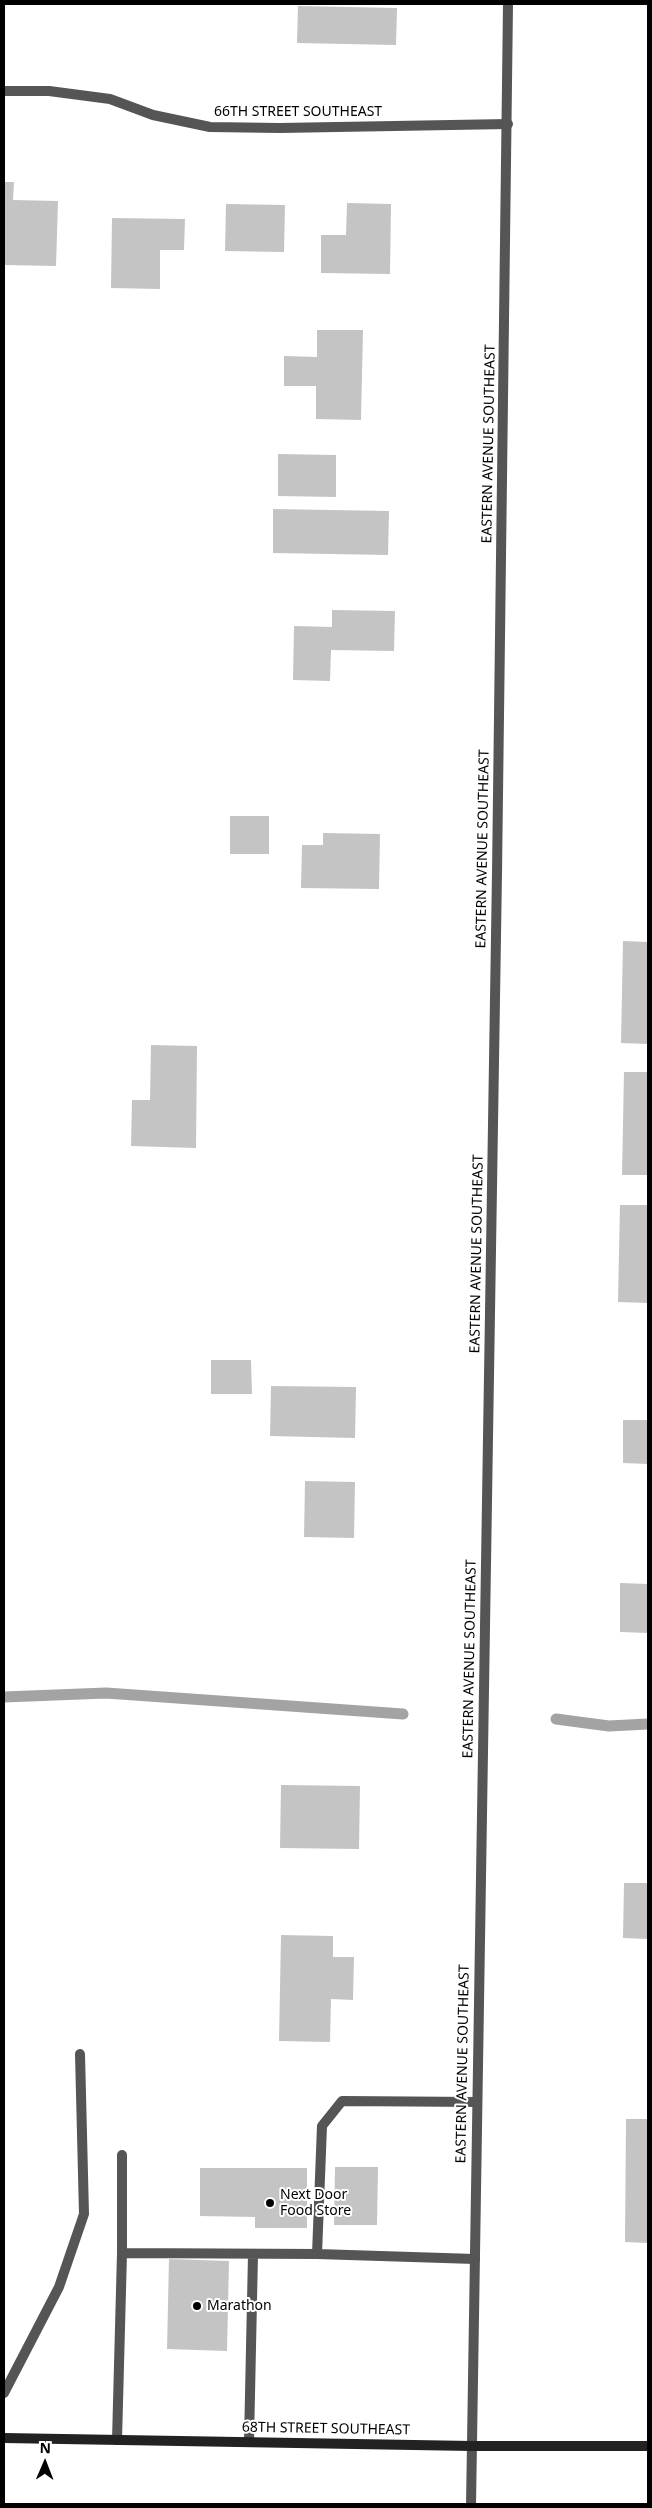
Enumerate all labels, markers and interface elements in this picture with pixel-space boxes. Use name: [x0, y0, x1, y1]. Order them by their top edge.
street label: 66TH STREET SOUTHEAST: [214, 104, 382, 120]
street label: EASTERN AVENUE SOUTHEAST: [479, 344, 499, 544]
street label: EASTERN AVENUE SOUTHEAST: [473, 749, 493, 949]
street label: EASTERN AVENUE SOUTHEAST: [467, 1154, 487, 1354]
street label: EASTERN AVENUE SOUTHEAST: [460, 1559, 480, 1759]
street label: EASTERN AVENUE SOUTHEAST: [453, 1964, 473, 2164]
place label: Next Door Food Store: [280, 2187, 351, 2220]
marker: Next Door Food Store: [264, 2197, 276, 2209]
place label: Marathon: [207, 2298, 272, 2314]
marker: Marathon: [191, 2300, 203, 2312]
street label: 68TH STREET SOUTHEAST: [242, 2419, 410, 2439]
north arrow: [20, 2438, 70, 2488]
text: N: [39, 2438, 51, 2457]

